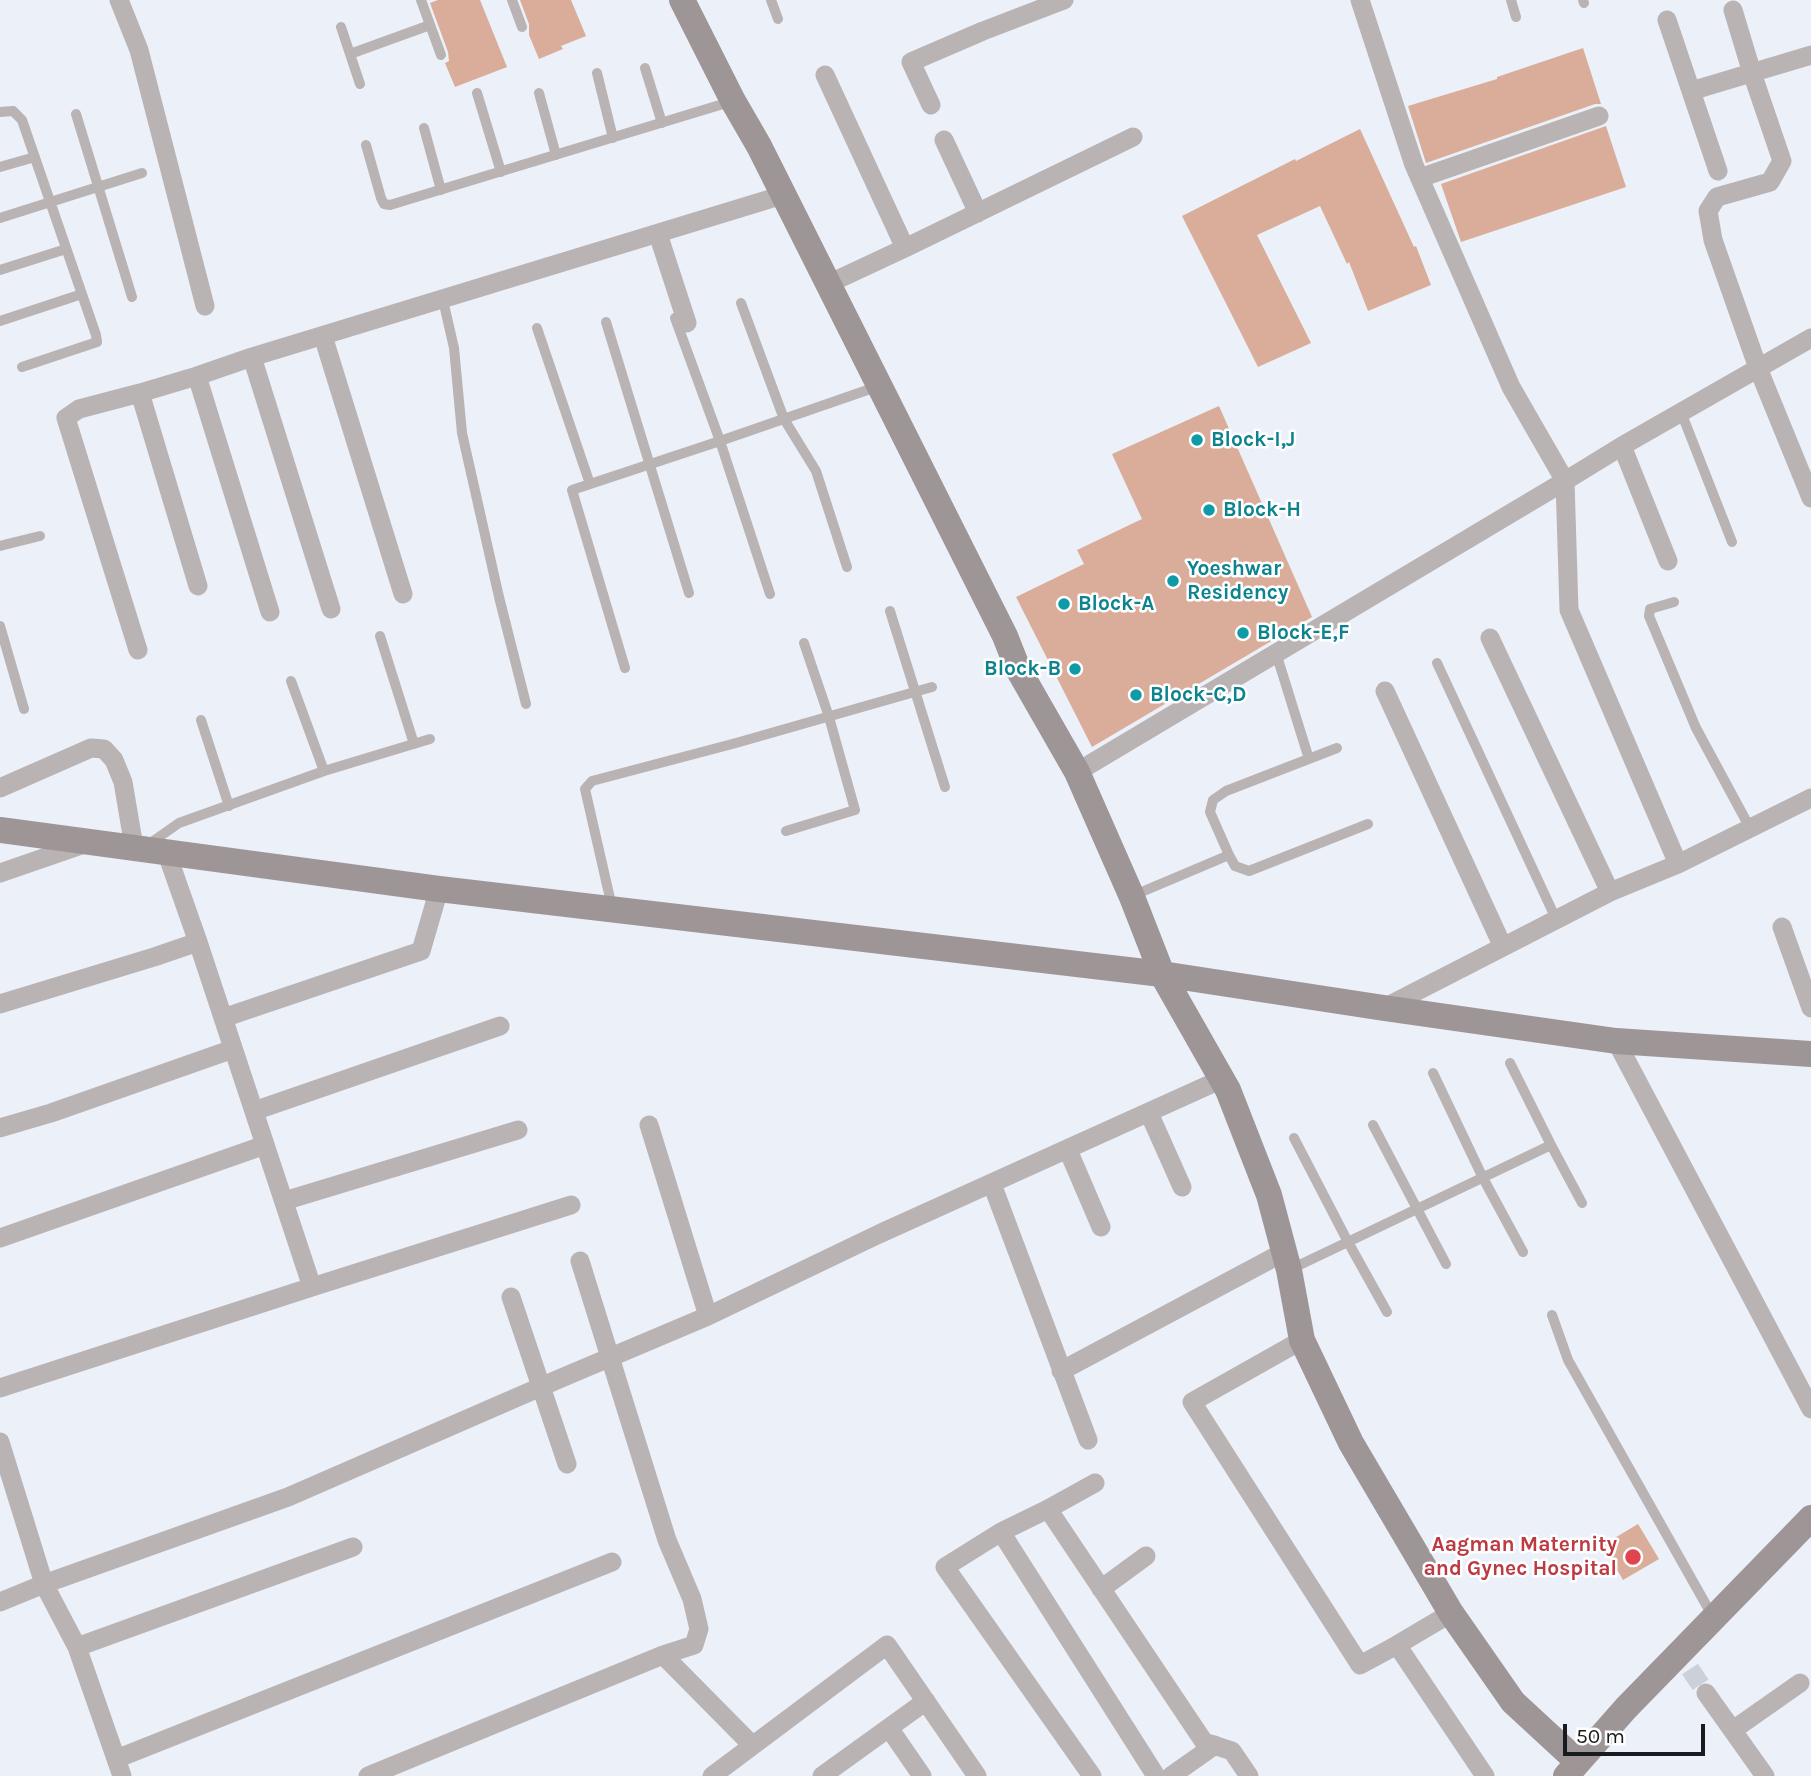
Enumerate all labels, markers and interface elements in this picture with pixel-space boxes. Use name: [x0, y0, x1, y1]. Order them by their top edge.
place label: Block-I,J: [1211, 427, 1295, 453]
marker: Block-I,J: [1189, 432, 1205, 448]
place label: Block-H: [1223, 497, 1301, 523]
marker: Block-H: [1201, 502, 1217, 518]
place label: Yoeshwar Residency: [1187, 556, 1288, 606]
marker: Yoeshwar Residency: [1165, 573, 1181, 589]
place label: Block-A: [1078, 591, 1154, 617]
marker: Block-A: [1056, 596, 1072, 612]
place label: Block-E,F: [1257, 620, 1349, 646]
marker: Block-E,F: [1235, 625, 1251, 641]
place label: Block-B: [984, 656, 1061, 682]
marker: Block-B: [1067, 661, 1083, 677]
place label: Block-C,D: [1150, 682, 1246, 708]
marker: Block-C,D: [1128, 687, 1144, 703]
place label: Aagman Maternity and Gynec Hospital: [1424, 1532, 1617, 1582]
marker: Aagman Maternity and Gynec Hospital: [1623, 1547, 1643, 1567]
scale bar: [1566, 1710, 1708, 1754]
text: 50 m: [1576, 1724, 1625, 1748]

